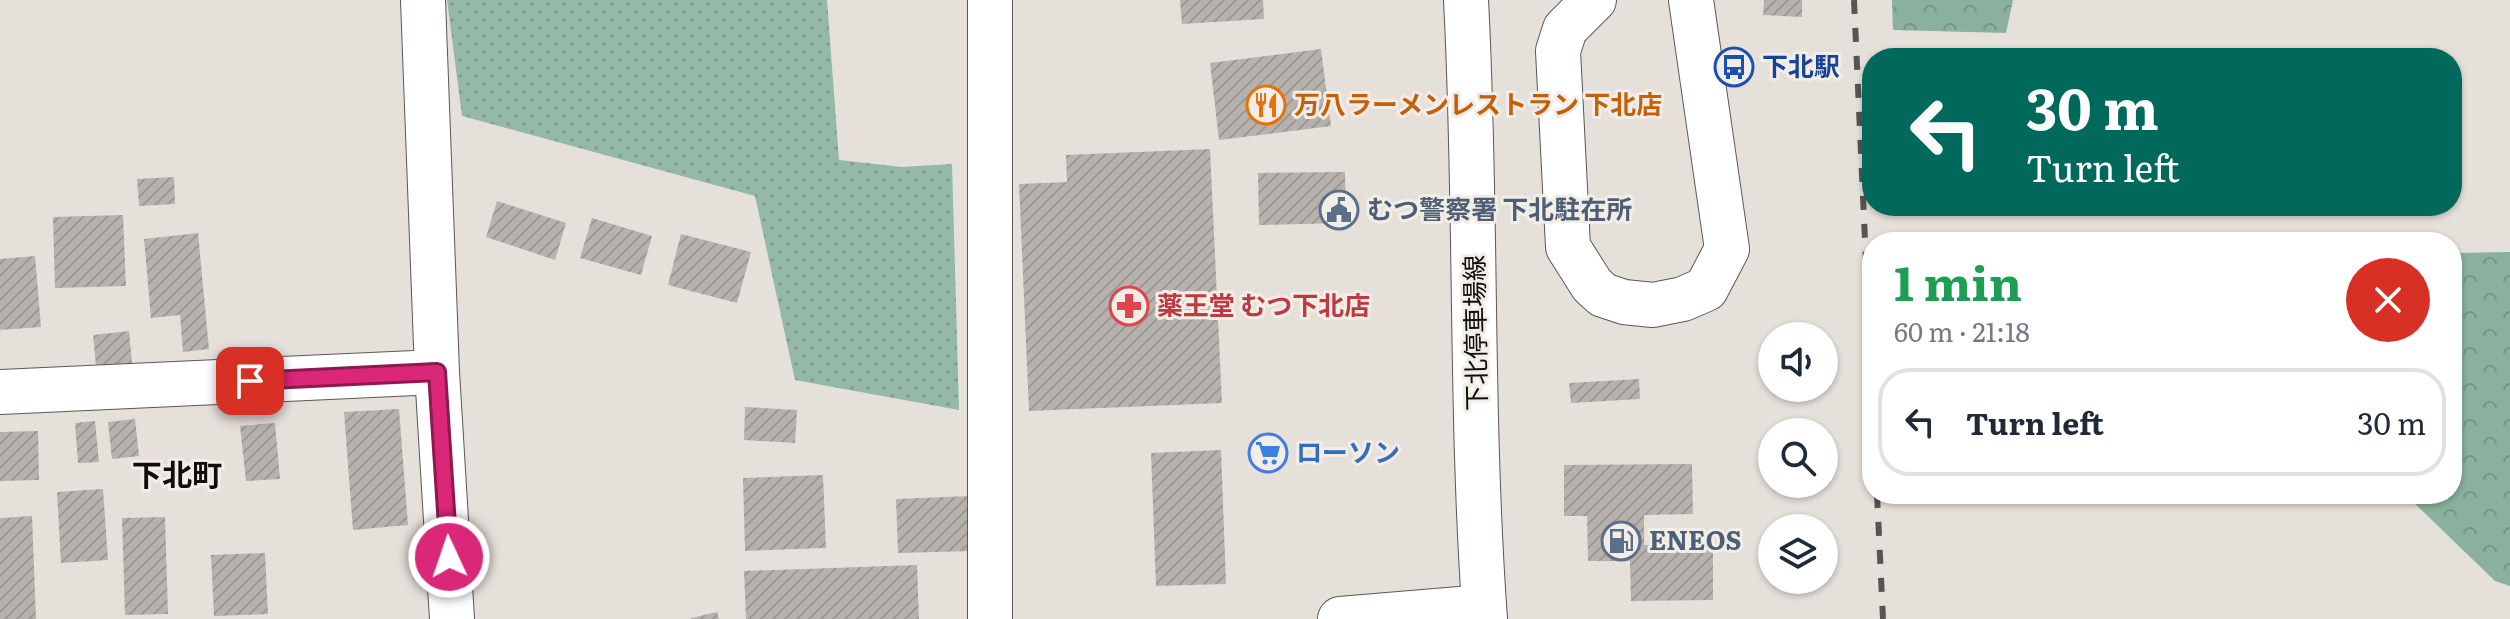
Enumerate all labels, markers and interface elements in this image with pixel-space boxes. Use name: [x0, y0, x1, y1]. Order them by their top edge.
place label: 下北駅: [1762, 45, 1840, 84]
bus stop icon: 下北駅: [1713, 46, 1755, 88]
text: 30 m: [2026, 64, 2159, 147]
icon: left: [1894, 80, 1998, 184]
place label: 万八ラーメンレストラン 下北店: [1294, 83, 1662, 122]
restaurant icon: 万八ラーメンレストラン 下北店: [1245, 84, 1287, 126]
text: Turn left: [2026, 140, 2180, 193]
place label: むつ警察署 下北駐在所: [1367, 188, 1632, 227]
public building icon: むつ警察署 下北駐在所: [1318, 189, 1360, 231]
text: 1 min: [1894, 245, 2022, 316]
street label: 下北停車場線: [1453, 255, 1494, 411]
button: close: [2346, 258, 2430, 342]
place label: 薬王堂 むつ下北店: [1157, 284, 1370, 323]
pharmacy icon: 薬王堂 むつ下北店: [1108, 285, 1150, 327]
text: 60 m · 21:18: [1894, 311, 2030, 350]
map controls: [1758, 322, 1838, 594]
button: sound: [1758, 322, 1838, 402]
pin: [216, 347, 284, 415]
icon: arrive: [228, 359, 272, 403]
icon: left: [1898, 400, 1942, 444]
text: Turn left: [1966, 400, 2104, 444]
text: 30 m: [2357, 400, 2426, 444]
button: search: [1758, 418, 1838, 498]
place label: ローソン: [1296, 431, 1400, 470]
supermarket icon: ローソン: [1247, 432, 1289, 474]
district label: 下北町: [132, 451, 222, 495]
button: layers: [1758, 514, 1838, 594]
position arrow: [407, 515, 491, 599]
place label: ENEOS: [1649, 519, 1742, 558]
fuel station icon: ENEOS: [1600, 520, 1642, 562]

